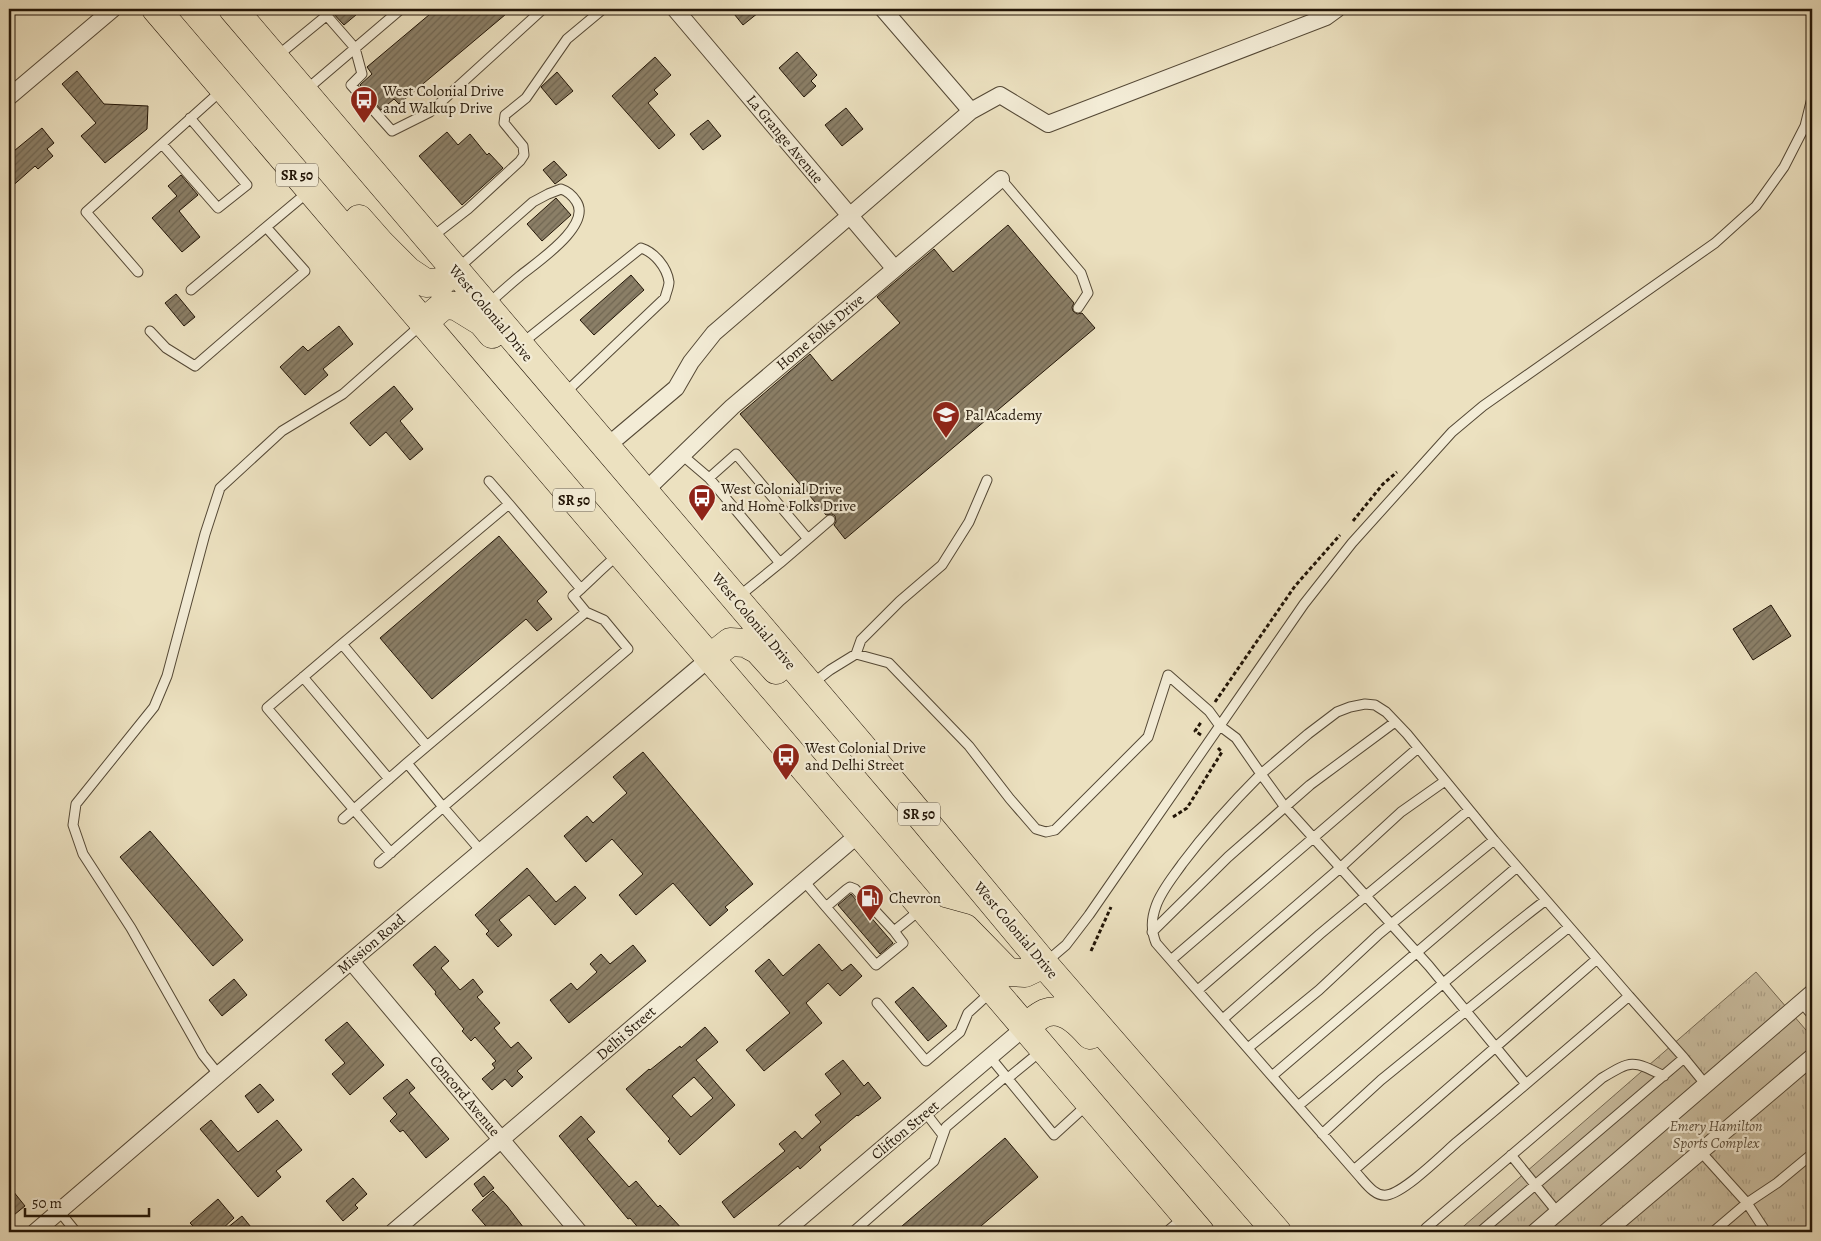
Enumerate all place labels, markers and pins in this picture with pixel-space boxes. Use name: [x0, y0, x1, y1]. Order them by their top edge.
place label: West Colonial Drive and Walkup Drive: [382, 81, 504, 118]
bus stop icon: West Colonial Drive and Walkup Drive: [349, 85, 379, 124]
school or university icon: Pal Academy: [931, 400, 961, 439]
place label: Pal Academy: [965, 405, 1042, 425]
place label: West Colonial Drive and Home Folks Drive: [720, 479, 856, 516]
bus stop icon: West Colonial Drive and Home Folks Drive: [687, 483, 717, 522]
place label: West Colonial Drive and Delhi Street: [804, 738, 926, 775]
bus stop icon: West Colonial Drive and Delhi Street: [771, 742, 801, 781]
fuel station icon: Chevron: [855, 883, 885, 922]
place label: Chevron: [889, 888, 941, 908]

